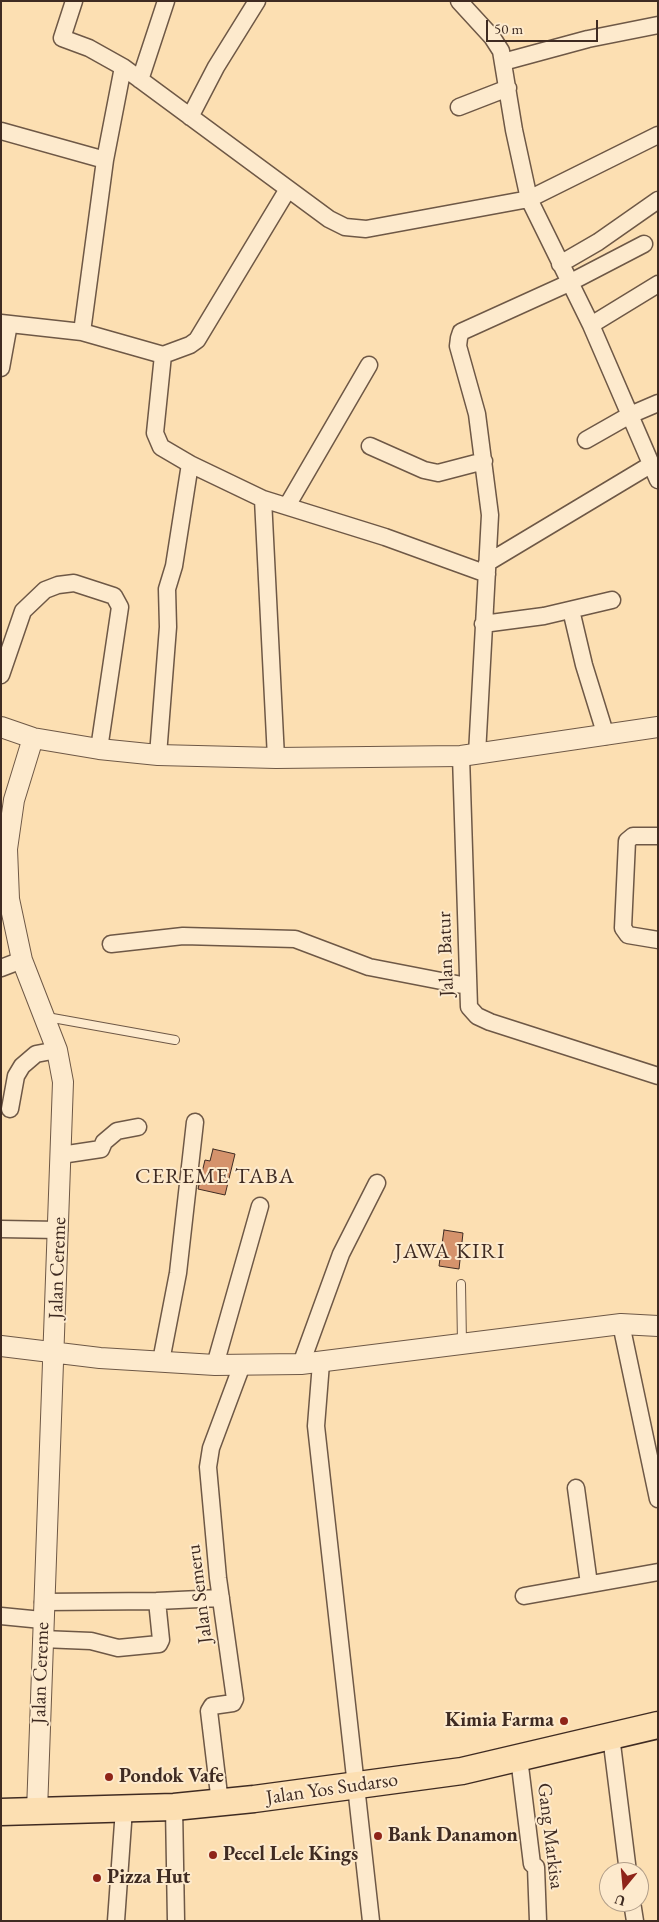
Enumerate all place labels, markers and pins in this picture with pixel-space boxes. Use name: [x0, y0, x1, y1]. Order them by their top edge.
place label: Kimia Farma: [445, 1709, 554, 1733]
marker: Kimia Farma: [558, 1715, 570, 1727]
place label: Pondok Vafe: [119, 1765, 224, 1789]
marker: Pondok Vafe: [103, 1771, 115, 1783]
place label: Bank Danamon: [388, 1824, 518, 1848]
marker: Bank Danamon: [372, 1830, 384, 1842]
place label: Pecel Lele Kings: [223, 1843, 358, 1867]
marker: Pecel Lele Kings: [207, 1849, 219, 1861]
place label: Pizza Hut: [107, 1866, 190, 1890]
marker: Pizza Hut: [91, 1872, 103, 1884]

